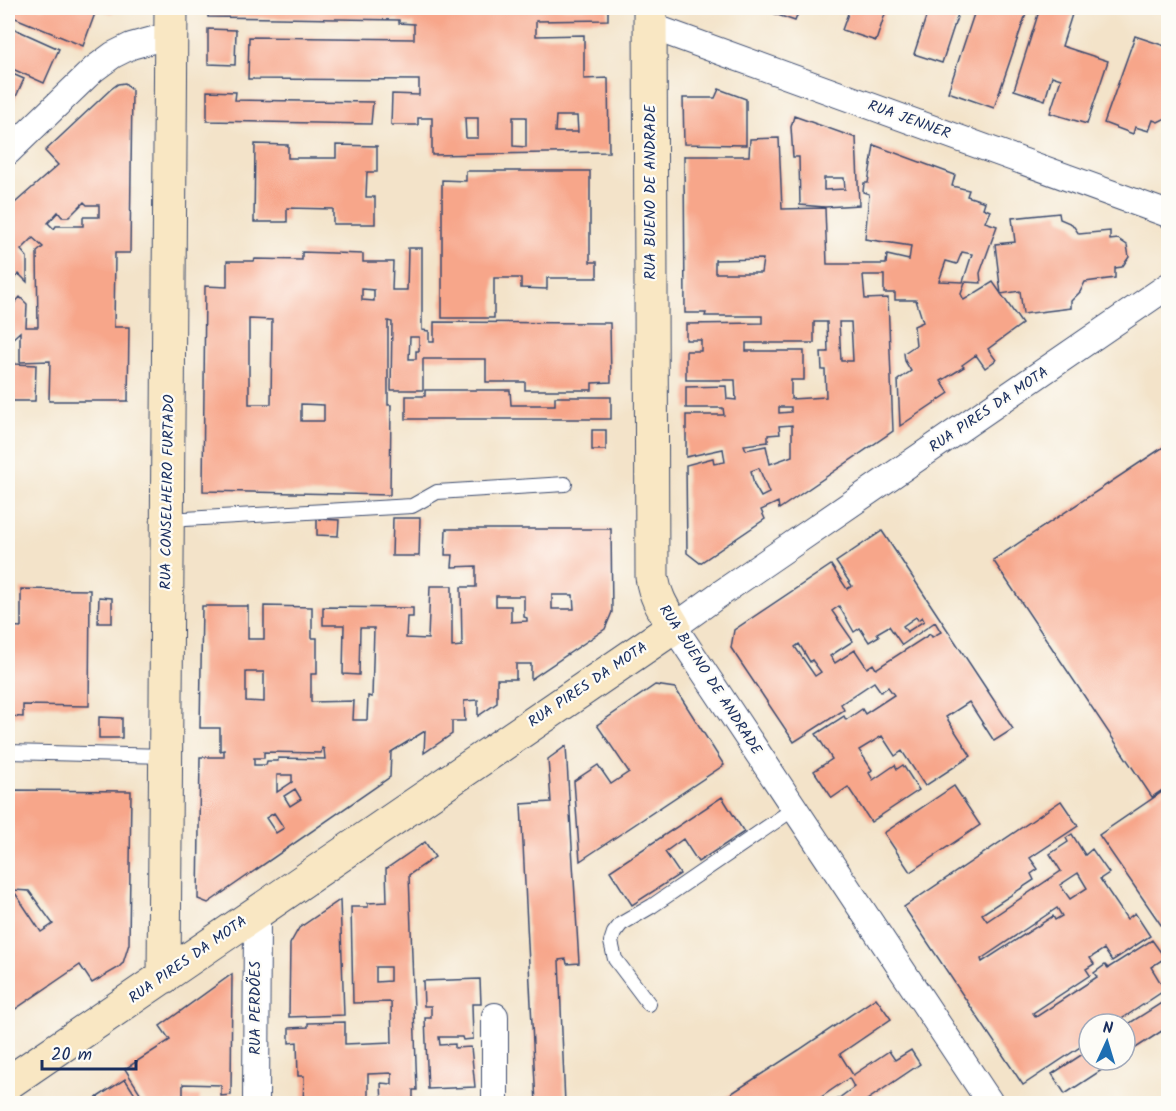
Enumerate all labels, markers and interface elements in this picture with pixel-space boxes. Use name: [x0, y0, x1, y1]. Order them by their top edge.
street label: RUA JENNER: [864, 94, 954, 146]
street label: RUA BUENO DE ANDRADE: [639, 103, 663, 280]
street label: RUA PIRES DA MOTA: [924, 361, 1054, 459]
street label: RUA CONSELHEIRO FURTADO: [154, 394, 182, 590]
street label: RUA BUENO DE ANDRADE: [652, 600, 768, 761]
street label: RUA PIRES DA MOTA: [523, 636, 653, 734]
street label: RUA PIRES DA MOTA: [124, 910, 252, 1010]
street label: RUA PERDÕES: [244, 961, 268, 1055]
north arrow: [1077, 1012, 1137, 1072]
text: N: [1102, 1016, 1114, 1041]
scale bar: [42, 1033, 136, 1071]
text: 20 m: [51, 1041, 92, 1070]

